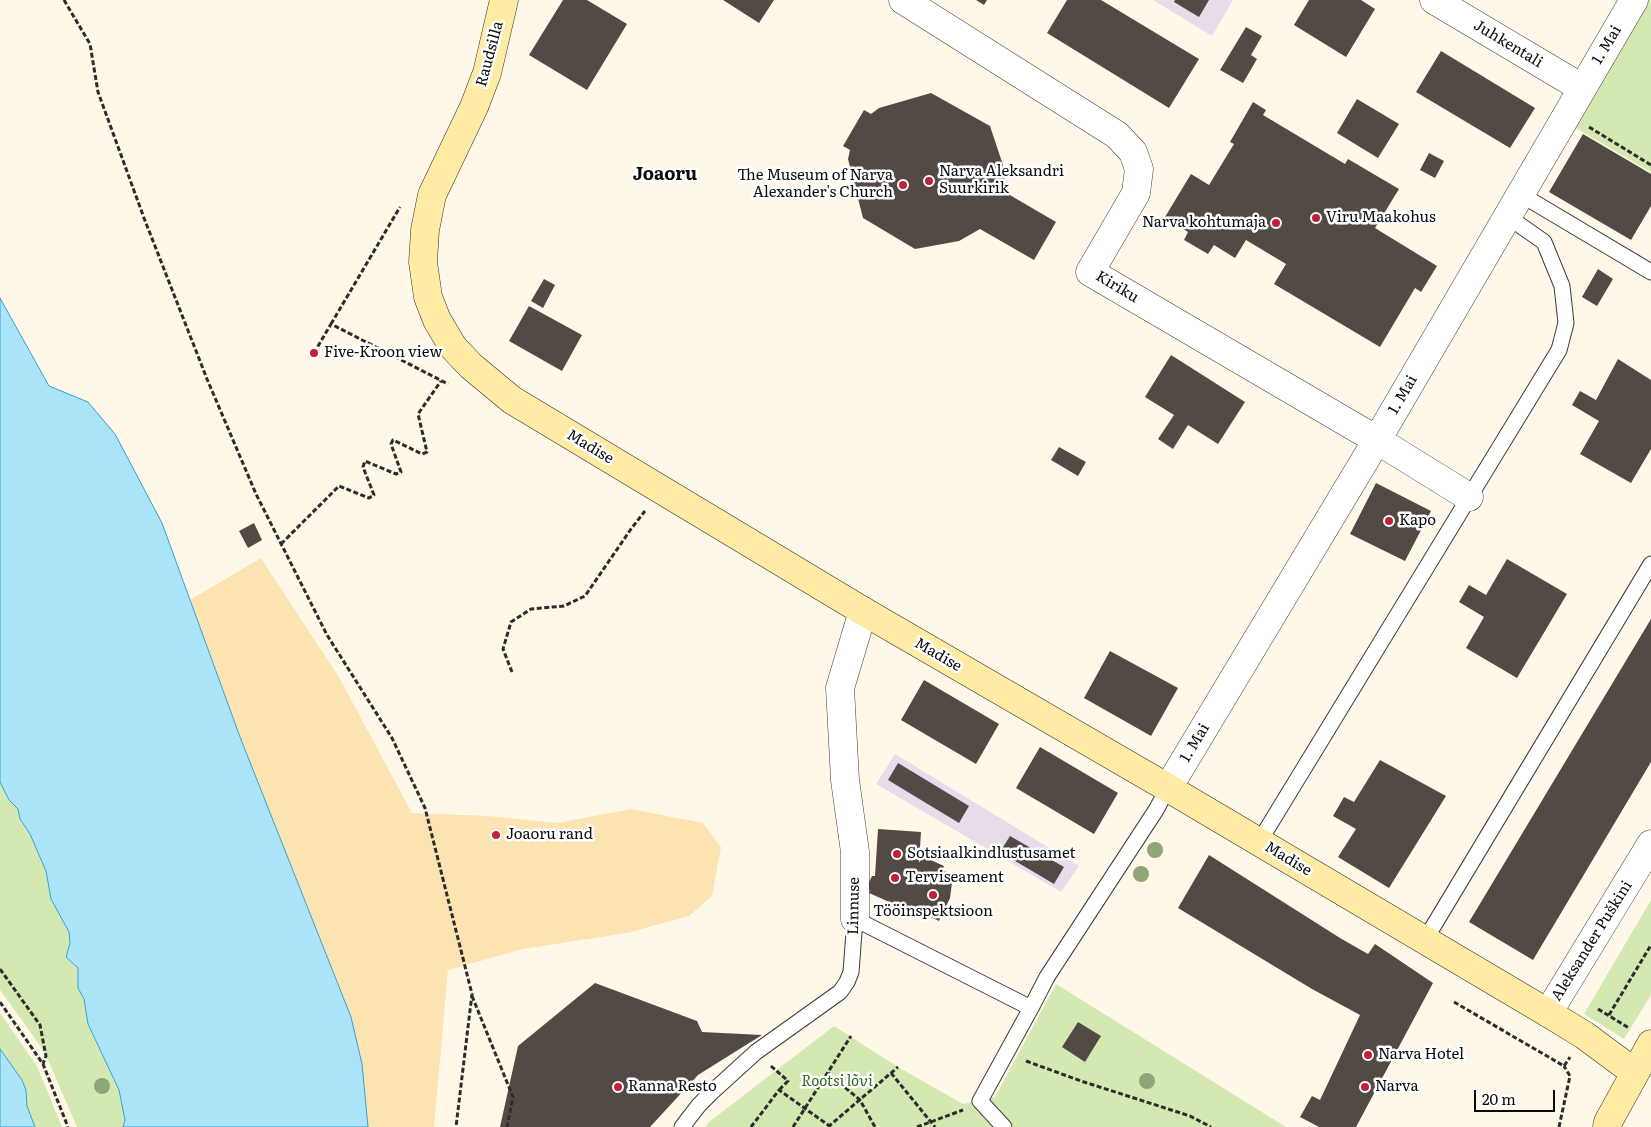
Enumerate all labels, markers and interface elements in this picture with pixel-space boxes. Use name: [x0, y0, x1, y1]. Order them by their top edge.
street label: Juhkentali: [1470, 16, 1546, 72]
street label: Raudsilla: [473, 19, 507, 89]
street label: 1. Mai: [1588, 22, 1626, 68]
place label: Narva Aleksandri Suurkirik: [939, 163, 1064, 198]
district label: Joaoru: [633, 164, 697, 186]
place label: The Museum of Narva Alexander's Church: [737, 167, 893, 202]
marker: Narva Aleksandri Suurkirik: [923, 175, 935, 187]
marker: The Museum of Narva Alexander's Church: [897, 179, 909, 191]
place label: Viru Maakohus: [1326, 209, 1436, 227]
marker: Viru Maakohus: [1310, 212, 1322, 224]
place label: Narva kohtumaja: [1142, 214, 1266, 232]
marker: Narva kohtumaja: [1270, 217, 1282, 229]
street label: Kiriku: [1092, 267, 1142, 307]
place label: Five-Kroon view: [324, 344, 442, 362]
marker: Five-Kroon view: [308, 347, 320, 359]
street label: 1. Mai: [1385, 372, 1421, 418]
street label: Madise: [563, 426, 617, 468]
place label: Kapo: [1399, 512, 1436, 530]
marker: Kapo: [1383, 515, 1395, 527]
street label: Madise: [911, 634, 965, 676]
street label: 1. Mai: [1176, 720, 1214, 766]
place label: Joaoru rand: [506, 826, 593, 844]
marker: Joaoru rand: [490, 829, 502, 841]
street label: Madise: [1261, 838, 1315, 880]
place label: Sotsiaalkindlustusamet: [907, 845, 1076, 863]
marker: Sotsiaalkindlustusamet: [891, 848, 903, 860]
place label: Terviseament: [905, 869, 1004, 887]
marker: Terviseament: [889, 872, 901, 884]
street label: Linnuse: [844, 877, 864, 935]
street label: Aleksander Puškini: [1548, 878, 1636, 1004]
marker: Tööinspektsioon: [927, 889, 939, 901]
place label: Tööinspektsioon: [873, 903, 993, 921]
place label: Narva Hotel: [1378, 1046, 1464, 1064]
marker: Narva Hotel: [1362, 1049, 1374, 1061]
park label: Rootsi lõvi: [801, 1073, 873, 1091]
place label: Ranna Resto: [628, 1078, 717, 1096]
place label: Narva: [1375, 1078, 1419, 1096]
scale bar: [1476, 1080, 1557, 1112]
marker: Ranna Resto: [612, 1081, 624, 1093]
marker: Narva: [1359, 1081, 1371, 1093]
text: 20 m: [1482, 1087, 1516, 1110]

